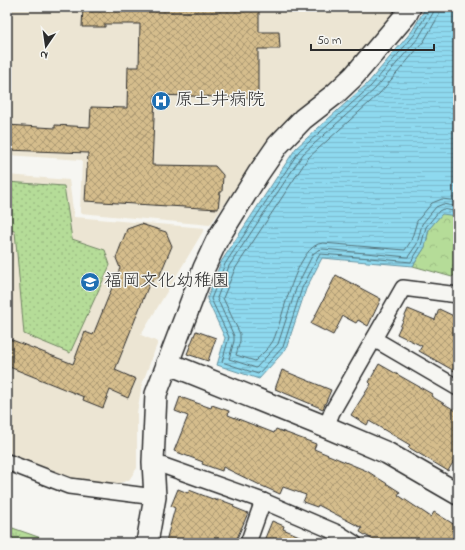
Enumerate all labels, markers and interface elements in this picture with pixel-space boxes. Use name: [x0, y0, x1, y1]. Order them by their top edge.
north arrow: [26, 26, 66, 66]
scale bar: [311, 26, 434, 52]
text: 50 m: [317, 32, 341, 50]
text: N: [39, 46, 49, 63]
place label: 原土井病院: [175, 88, 265, 114]
hospital icon: 原土井病院: [150, 90, 172, 112]
place label: 福岡文化幼稚園: [104, 269, 230, 295]
school or university icon: 福岡文化幼稚園: [79, 271, 101, 293]

